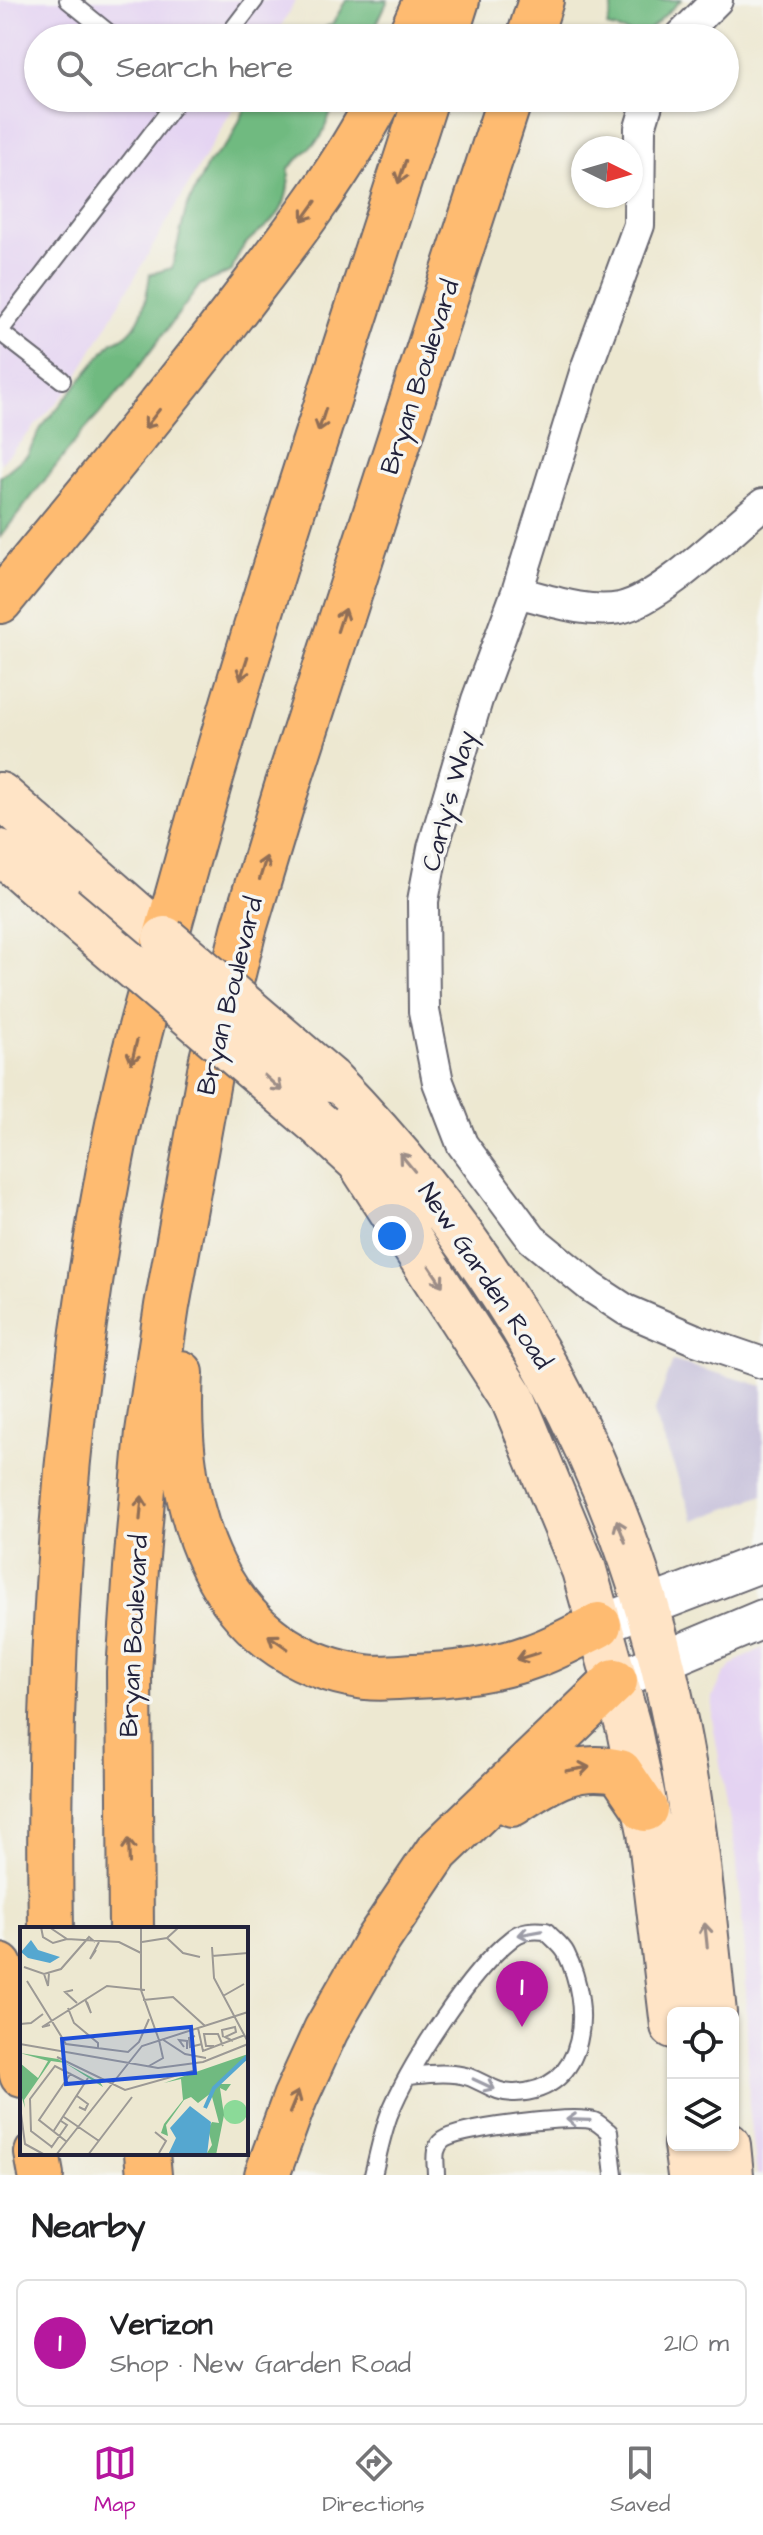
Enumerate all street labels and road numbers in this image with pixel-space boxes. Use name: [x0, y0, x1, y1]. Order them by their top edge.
street label: Bryan Boulevard: [372, 275, 470, 480]
street label: Carly's Way: [413, 727, 487, 876]
street label: Bryan Boulevard: [188, 893, 274, 1099]
street label: New Garden Road: [409, 1176, 561, 1376]
street label: Bryan Boulevard: [111, 1534, 159, 1738]

